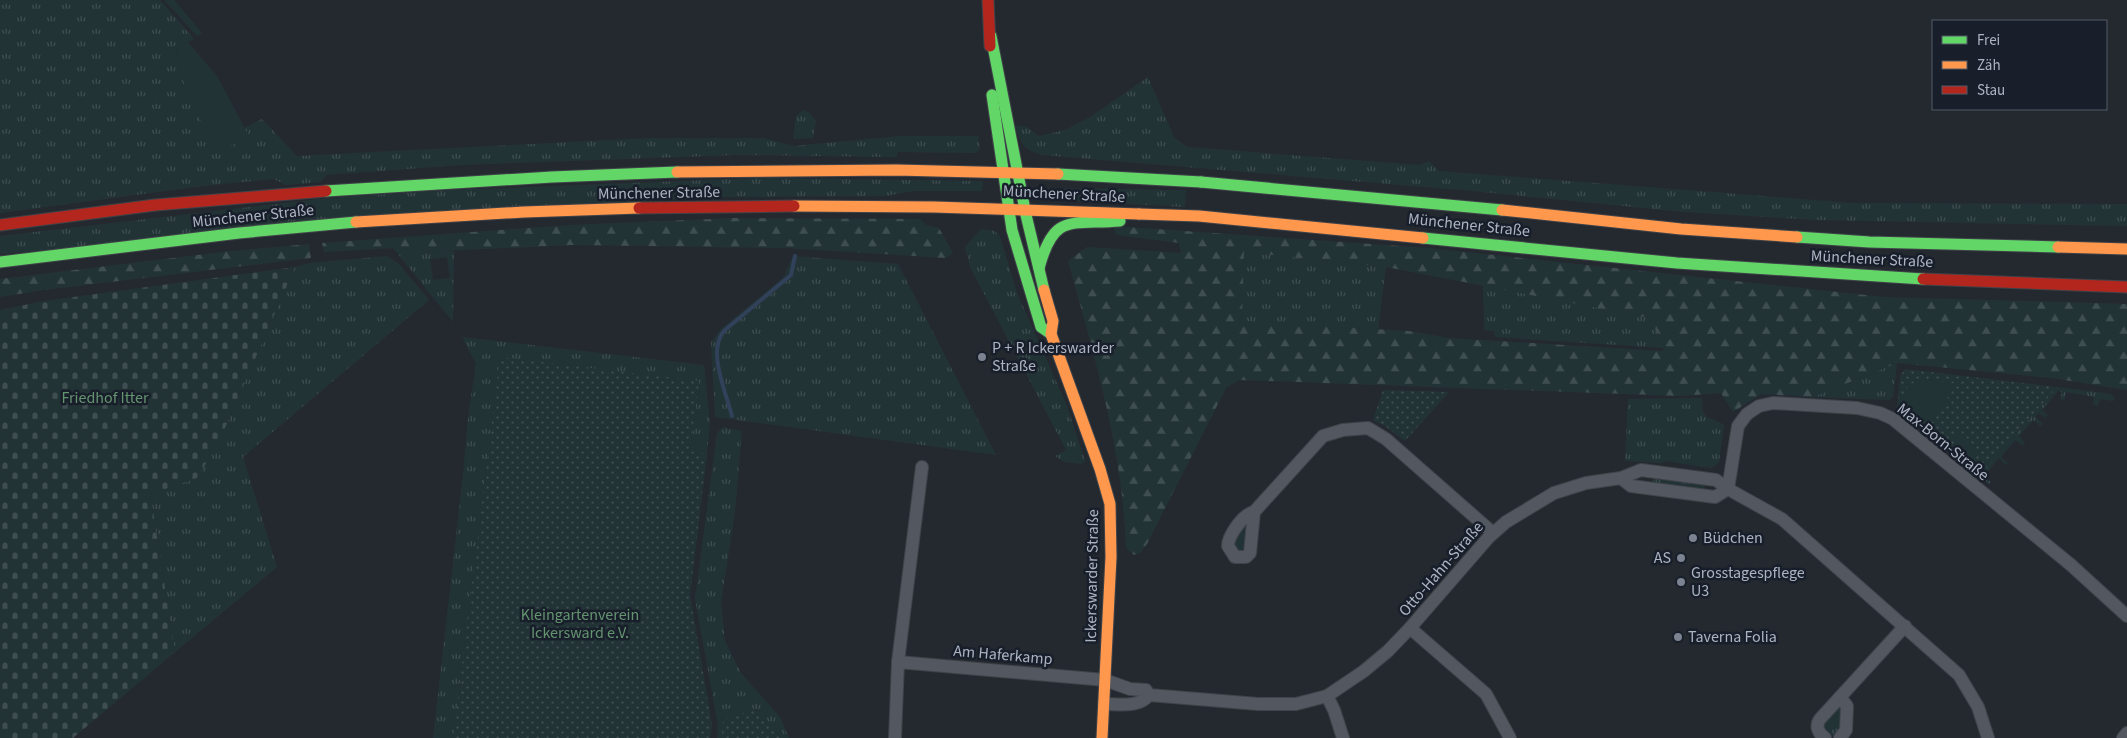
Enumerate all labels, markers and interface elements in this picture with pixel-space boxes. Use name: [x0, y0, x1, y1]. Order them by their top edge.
legend: [1932, 20, 2107, 110]
text: Frei: [1977, 30, 2000, 51]
text: Zäh: [1977, 55, 2001, 76]
text: Stau: [1977, 80, 2005, 101]
street label: Münchener Straße: [1002, 180, 1126, 208]
street label: Münchener Straße: [598, 181, 720, 205]
street label: Münchener Straße: [191, 199, 315, 233]
street label: Münchener Straße: [1407, 208, 1531, 242]
street label: Münchener Straße: [1810, 245, 1934, 273]
place label: P + R Ickerswarder Straße: [992, 337, 1115, 377]
marker: P + R Ickerswarder Straße: [976, 351, 988, 363]
park label: Friedhof Itter: [61, 387, 149, 409]
street label: Max-Born-Straße: [1892, 398, 1994, 486]
street label: Ickerswarder Straße: [1080, 509, 1104, 643]
street label: Otto-Hahn-Straße: [1394, 517, 1488, 621]
place label: Büdchen: [1703, 527, 1763, 549]
marker: Büdchen: [1687, 532, 1699, 544]
place label: AS: [1654, 547, 1671, 569]
marker: AS: [1675, 552, 1687, 564]
place label: Grosstagespflege U3: [1691, 562, 1805, 602]
marker: Grosstagespflege U3: [1675, 576, 1687, 588]
park label: Kleingartenverein Ickersward e.V.: [521, 604, 639, 644]
place label: Taverna Folia: [1688, 626, 1777, 648]
marker: Taverna Folia: [1672, 631, 1684, 643]
street label: Am Haferkamp: [952, 640, 1054, 670]

